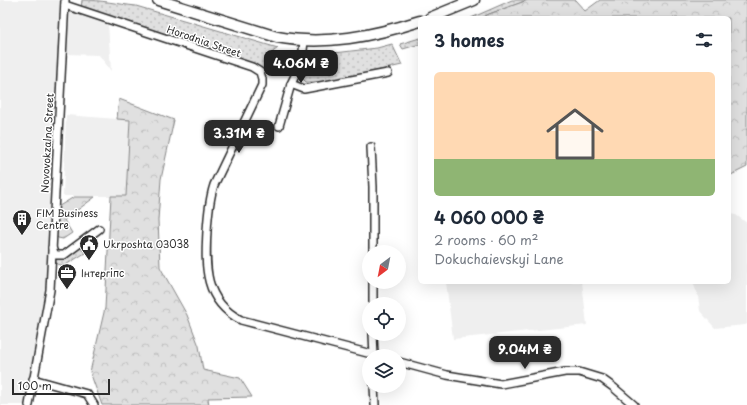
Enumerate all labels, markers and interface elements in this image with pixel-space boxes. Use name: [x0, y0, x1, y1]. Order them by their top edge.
street label: Horodnia Street: [165, 21, 243, 60]
text: 3 homes: [434, 27, 504, 53]
icon: filters: [693, 29, 715, 51]
pin: 4.06M ₴: [264, 50, 338, 84]
text: 4.06M ₴: [273, 53, 329, 72]
street label: Novovokzalna Street: [36, 93, 57, 193]
icon: home: [539, 98, 611, 170]
pin: 3.31M ₴: [202, 120, 276, 154]
text: 3.31M ₴: [213, 123, 265, 142]
text: 4 060 000 ₴: [434, 204, 544, 230]
place label: FIM Business Centre: [36, 205, 98, 232]
building icon: FIM Business Centre: [11, 208, 33, 236]
text: 2 rooms · 60 m²: [434, 230, 539, 249]
public building icon: Ukrposhta 03038: [78, 233, 100, 261]
place label: Ukrposhta 03038: [103, 236, 189, 251]
north arrow: [362, 245, 406, 289]
map controls: [362, 245, 406, 393]
text: Dokuchaievskyi Lane: [434, 249, 564, 268]
office icon: Інтергіпс: [56, 262, 78, 290]
place label: Інтергіпс: [81, 265, 124, 280]
button: locate: [362, 297, 406, 341]
pin: 9.04M ₴: [488, 336, 562, 370]
text: 9.04M ₴: [498, 339, 552, 358]
button: layers: [362, 349, 406, 393]
scale bar: [12, 377, 110, 396]
text: 100 m: [18, 377, 52, 394]

